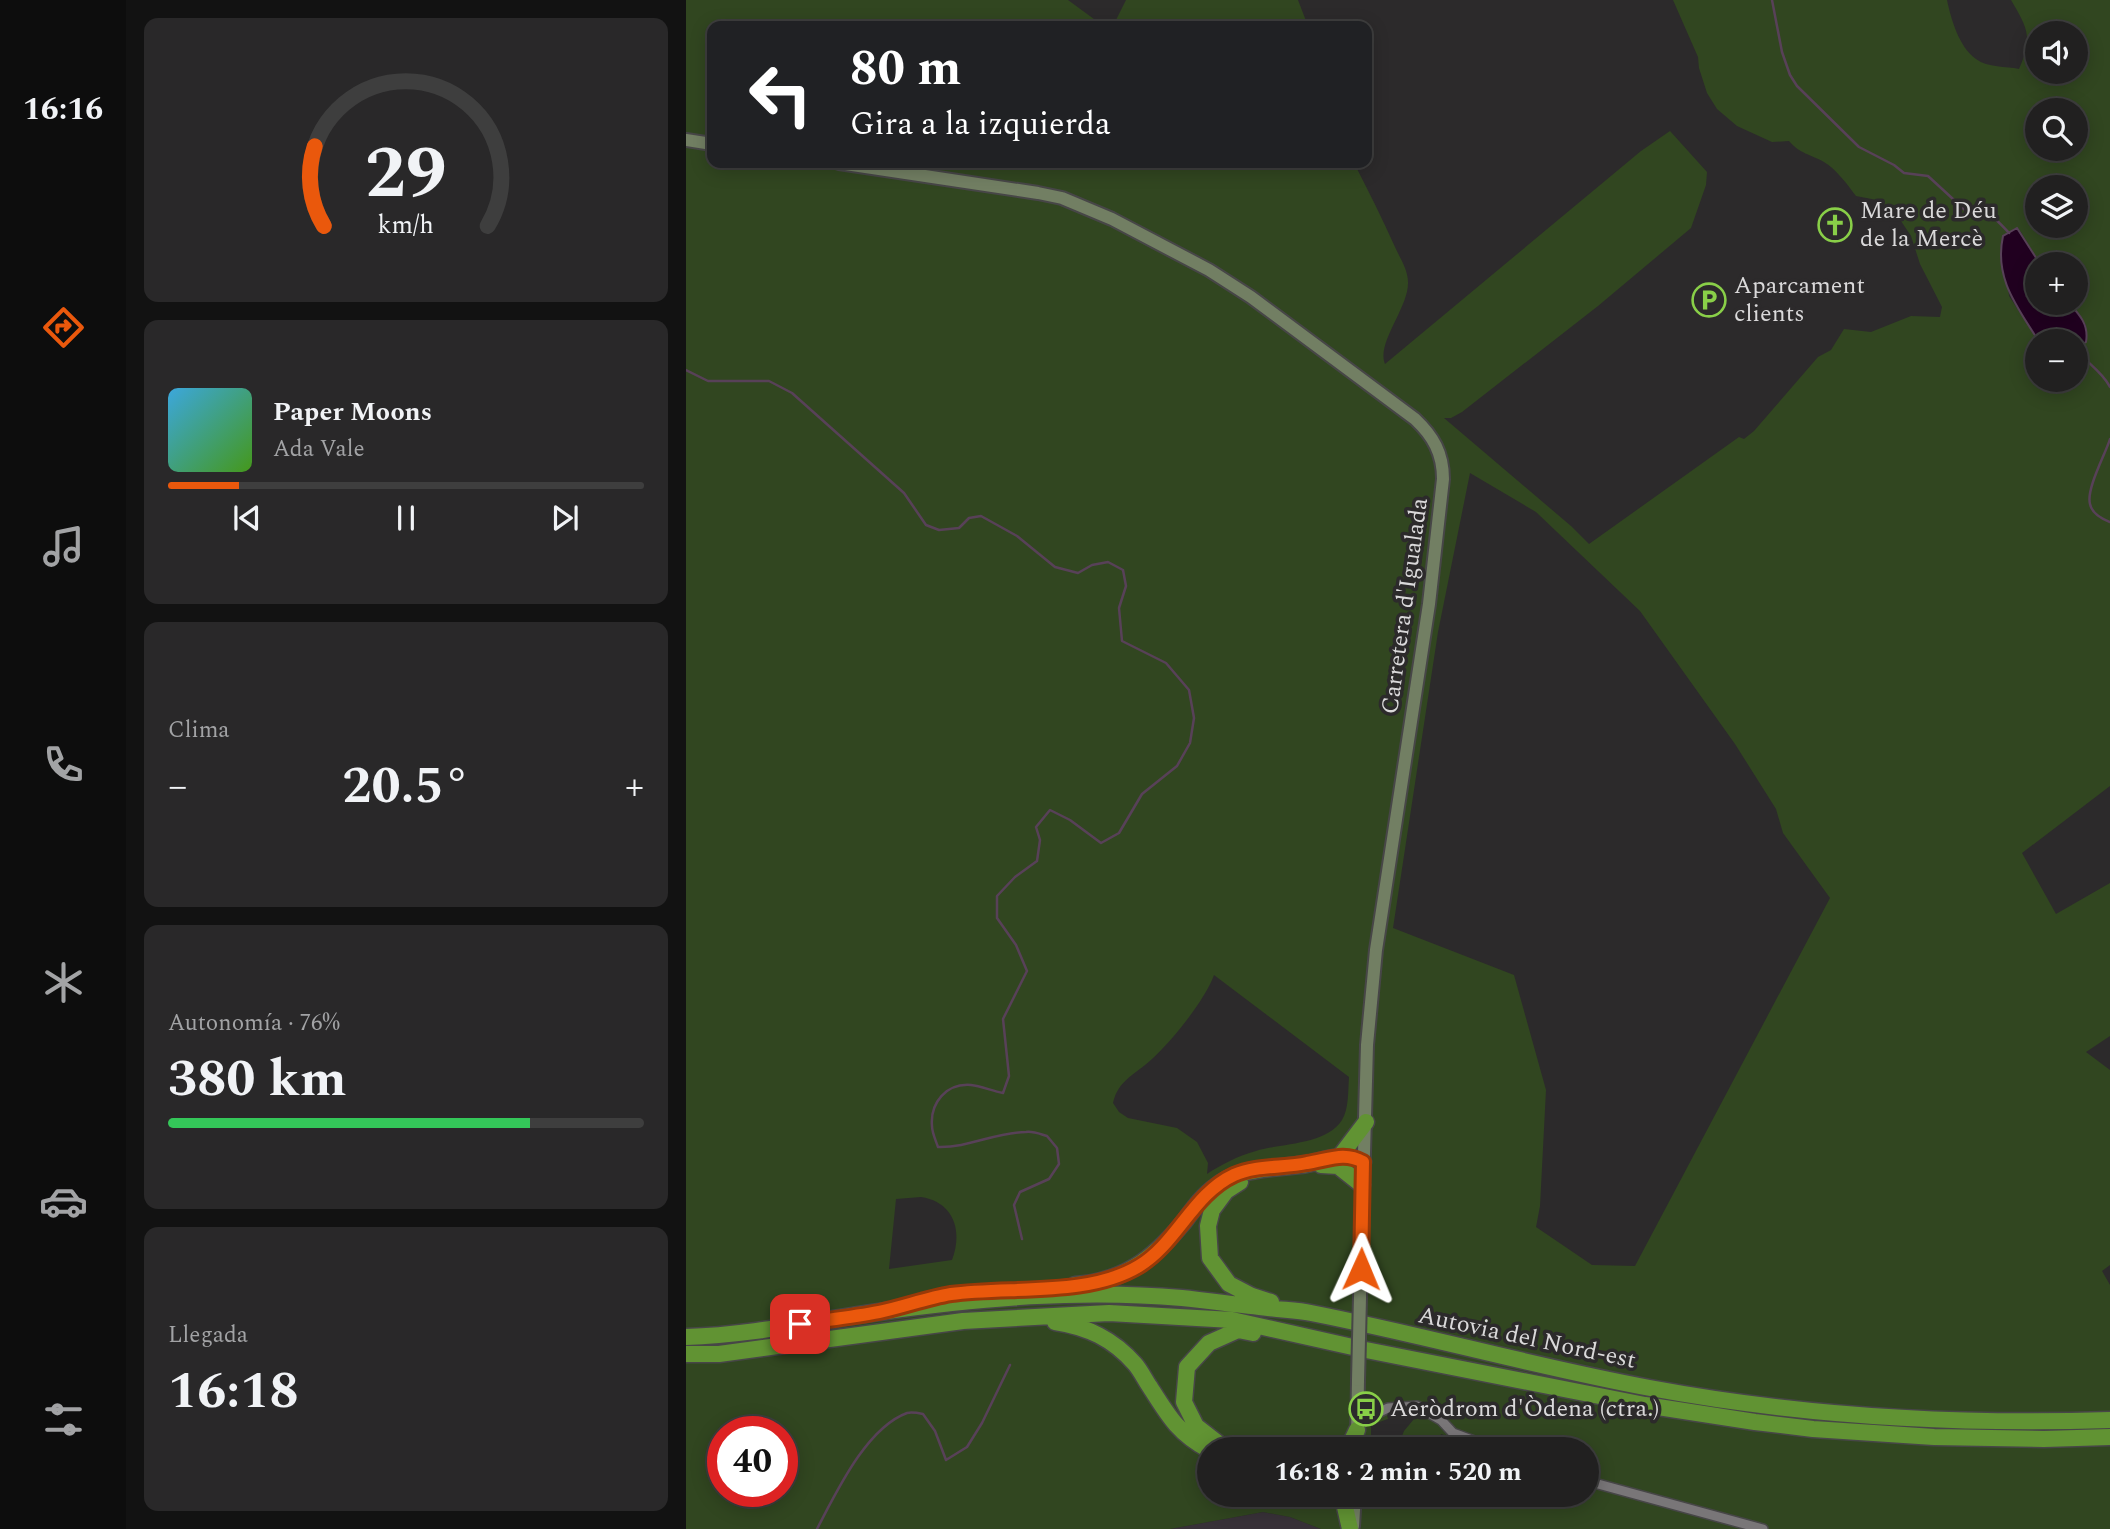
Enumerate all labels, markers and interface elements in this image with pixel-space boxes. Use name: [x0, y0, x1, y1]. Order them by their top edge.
map controls: [2025, 21, 2088, 392]
button: sound: [2025, 21, 2088, 84]
text: 80 m: [850, 32, 961, 107]
icon: left: [735, 49, 826, 140]
text: 16:16: [23, 85, 103, 134]
button: search: [2025, 98, 2088, 161]
text: Gira a la izquierda: [850, 100, 1111, 149]
text: 29: [365, 119, 447, 230]
button: layers: [2025, 175, 2088, 238]
place label: Mare de Déu de la Mercè: [1860, 193, 1997, 257]
church icon: Mare de Déu de la Mercè: [1816, 206, 1854, 244]
text: km/h: [378, 207, 434, 245]
button: +: [2025, 252, 2088, 315]
place label: Aparcament clients: [1734, 268, 1865, 332]
parking icon: Aparcament clients: [1690, 281, 1728, 319]
icon: directions: [39, 303, 88, 352]
button: −: [2025, 329, 2088, 392]
text: Paper Moons: [273, 392, 432, 432]
text: Ada Vale: [273, 432, 365, 467]
street label: Carretera d'Igualada: [1372, 495, 1438, 717]
icon: previous: [228, 499, 266, 537]
icon: pause: [387, 499, 425, 537]
icon: next: [546, 499, 584, 537]
icon: music: [39, 522, 88, 571]
text: Clima: [168, 713, 230, 748]
icon: phone: [39, 740, 88, 789]
text: 20.5°: [342, 747, 470, 826]
text: −: [168, 758, 187, 816]
text: +: [625, 758, 644, 816]
icon: climate: [39, 958, 88, 1007]
text: Autonomía · 76%: [168, 1006, 340, 1041]
text: 380 km: [168, 1040, 347, 1119]
icon: car: [39, 1177, 88, 1226]
position arrow: [1324, 1232, 1398, 1306]
pin: [770, 1294, 830, 1354]
street label: Autovia del Nord-est: [1415, 1297, 1639, 1379]
icon: arrive: [781, 1305, 819, 1343]
text: Llegada: [168, 1318, 248, 1353]
text: 16:18: [168, 1352, 299, 1431]
bus stop icon: Aeròdrom d'Òdena (ctra.): [1347, 1390, 1385, 1428]
place label: Aeròdrom d'Òdena (ctra.): [1390, 1391, 1659, 1427]
icon: filters: [39, 1395, 88, 1444]
speed limit sign: 40: [707, 1416, 798, 1507]
text: 16:18 · 2 min · 520 m: [1274, 1452, 1522, 1492]

